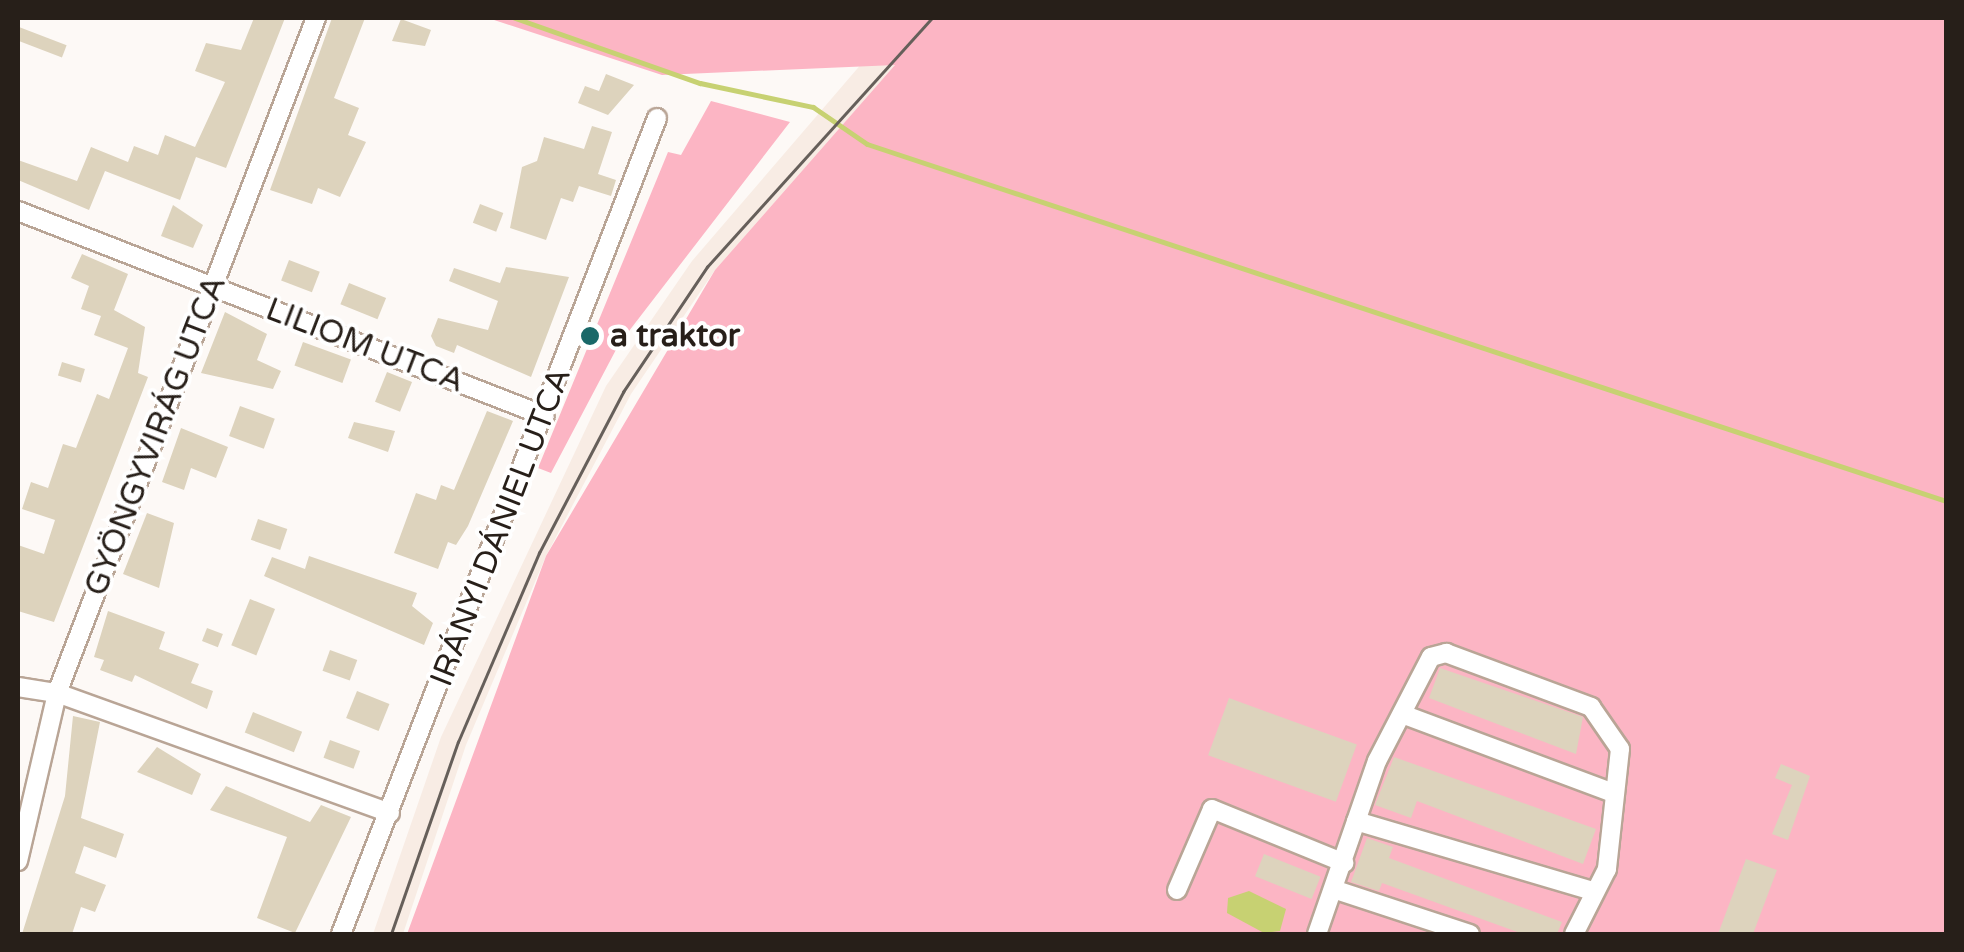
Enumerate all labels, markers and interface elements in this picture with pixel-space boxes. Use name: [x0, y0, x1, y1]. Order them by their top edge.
street label: GYÖNGYVIRÁG UTCA: [77, 271, 235, 601]
street label: LILIOM UTCA: [260, 291, 470, 401]
place label: a traktor: [610, 317, 740, 355]
marker: a traktor: [579, 325, 601, 347]
street label: IRÁNYI DÁNIEL UTCA: [423, 362, 579, 692]

